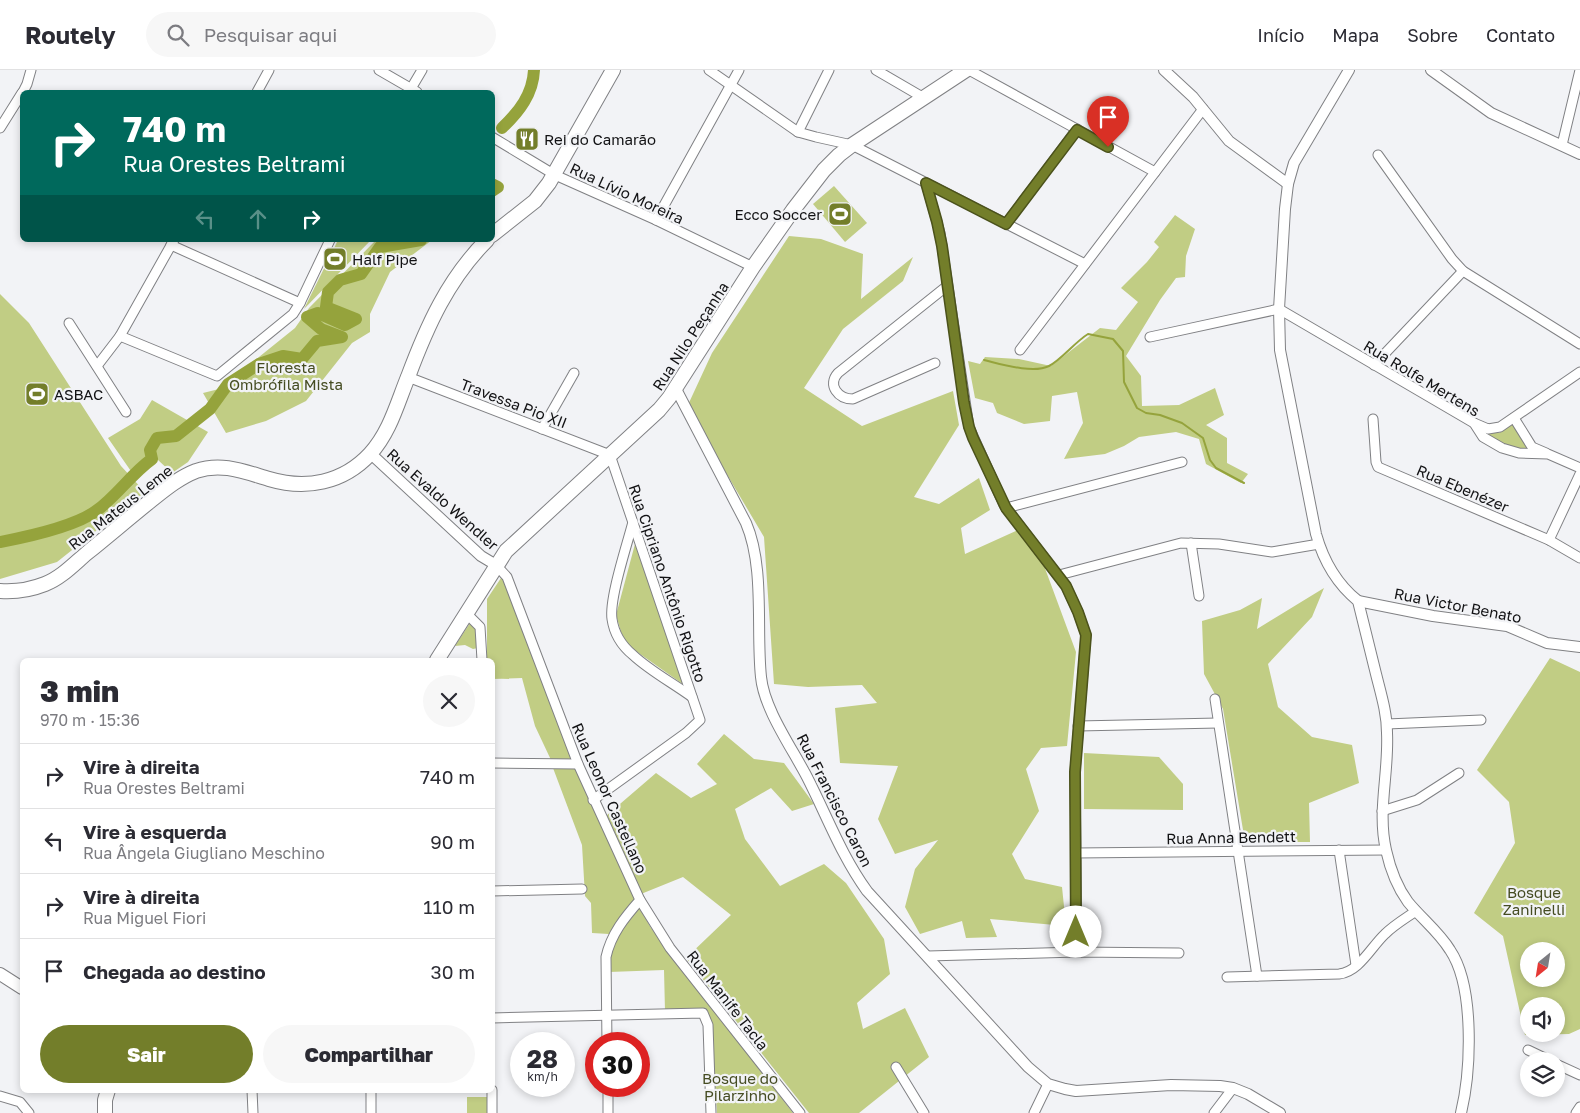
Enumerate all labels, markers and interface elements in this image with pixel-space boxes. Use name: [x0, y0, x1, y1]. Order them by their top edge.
search box: [146, 12, 496, 57]
text: Routely: [25, 20, 116, 49]
icon: search: [164, 21, 192, 49]
text: Pesquisar aqui: [204, 23, 337, 46]
text: Início: [1257, 24, 1304, 46]
text: Mapa: [1332, 24, 1379, 46]
text: Sobre: [1407, 24, 1458, 46]
text: Contato: [1486, 24, 1555, 46]
pin: [1087, 96, 1129, 147]
icon: arrive: [1094, 103, 1122, 131]
text: 740 m: [123, 108, 226, 150]
icon: right: [40, 110, 105, 175]
restaurant icon: Rei do Camarão: [514, 126, 540, 152]
place label: Rei do Camarão: [544, 130, 656, 148]
text: Rua Orestes Beltrami: [123, 150, 346, 177]
street label: Rua Lívio Moreira: [567, 159, 687, 227]
sports icon: Ecco Soccer: [827, 201, 853, 227]
icon: left: [191, 205, 219, 233]
icon: ahead: [244, 205, 272, 233]
icon: right: [297, 205, 325, 233]
place label: Ecco Soccer: [734, 205, 822, 223]
sports icon: Half Pipe: [322, 246, 348, 272]
place label: Half Pipe: [352, 250, 418, 268]
street label: Rua Nilo Peçanha: [648, 278, 732, 394]
street label: Rua Rolfe Mertens: [1361, 336, 1483, 420]
park label: Floresta Ombrófila Mista: [229, 358, 343, 393]
street label: Travessa Pio XII: [458, 374, 570, 432]
sports icon: ASBAC: [24, 381, 50, 407]
place label: ASBAC: [54, 385, 103, 403]
street label: Rua Evaldo Wendler: [384, 444, 502, 554]
street label: Rua Ebenézer: [1414, 460, 1512, 516]
street label: Rua Mateus Leme: [64, 461, 176, 553]
street label: Rua Cipriano Antônio Rigotto: [626, 482, 710, 684]
street label: Rua Victor Benato: [1393, 584, 1523, 626]
text: 3 min: [40, 673, 119, 709]
button: close: [423, 675, 475, 727]
text: 970 m · 15:36: [40, 710, 140, 730]
street label: Rua Leonor Castellano: [569, 720, 651, 876]
street label: Rua Francisco Caron: [794, 730, 876, 870]
text: Vire à direita: [83, 755, 200, 778]
icon: right: [40, 762, 68, 790]
text: 740 m: [420, 765, 475, 788]
text: Rua Orestes Beltrami: [83, 778, 245, 798]
text: Vire à esquerda: [83, 820, 226, 843]
icon: left: [40, 827, 68, 855]
street label: Rua Anna Bendett: [1166, 827, 1296, 847]
text: 90 m: [430, 830, 475, 853]
text: Rua Ângela Giugliano Meschino: [83, 843, 325, 863]
park label: Bosque Zaninelli: [1503, 883, 1565, 918]
text: Vire à direita: [83, 885, 200, 908]
icon: right: [40, 892, 68, 920]
text: 110 m: [423, 895, 475, 918]
position arrow: [1049, 905, 1101, 957]
text: Rua Miguel Fiori: [83, 908, 206, 928]
north arrow: [1520, 942, 1565, 988]
map controls: [1520, 942, 1565, 1097]
street label: Rua Manife Tacla: [684, 947, 772, 1053]
icon: arrive: [40, 957, 68, 985]
text: Chegada ao destino: [83, 960, 266, 983]
text: 30 m: [431, 960, 475, 983]
button: sound: [1520, 997, 1565, 1042]
button: Sair: [40, 1025, 253, 1083]
button: Compartilhar: [263, 1025, 475, 1083]
speed limit sign: 30: [585, 1032, 650, 1097]
text: 28: [527, 1043, 558, 1074]
button: layers: [1520, 1052, 1565, 1097]
text: km/h: [527, 1069, 558, 1084]
park label: Bosque do Pilarzinho: [702, 1069, 778, 1104]

